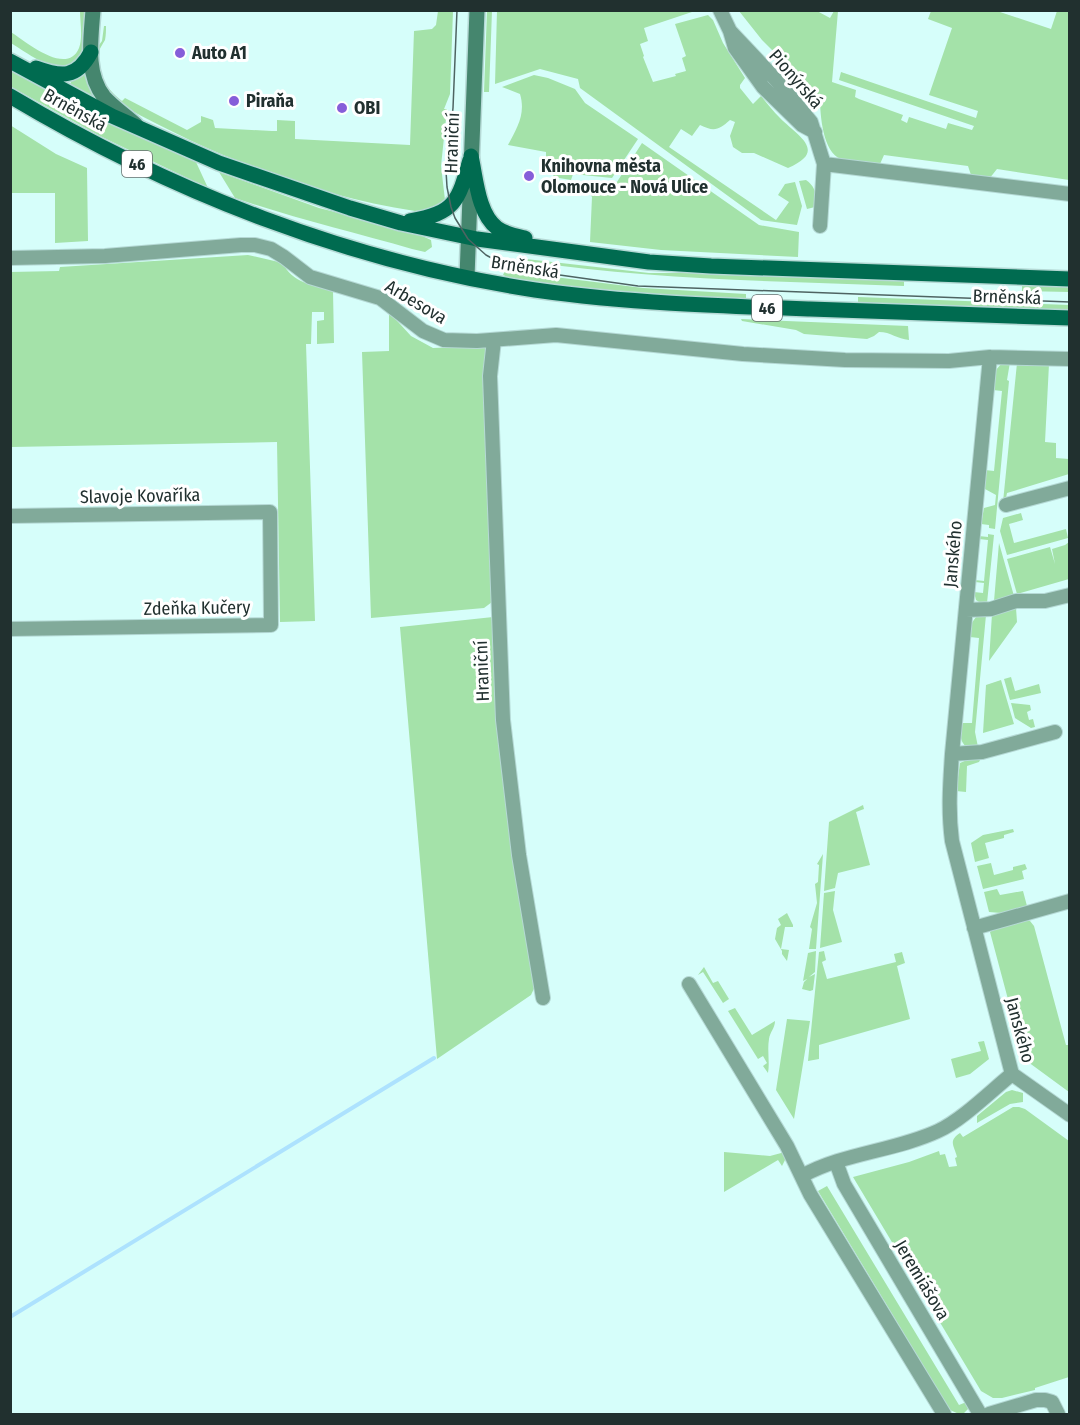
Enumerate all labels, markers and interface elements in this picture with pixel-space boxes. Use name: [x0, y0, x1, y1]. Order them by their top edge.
place label: Auto A1: [191, 42, 247, 64]
street label: Pionýrská: [764, 45, 828, 113]
marker: Auto A1: [173, 46, 187, 60]
street label: Brněnská: [40, 84, 110, 136]
place label: Piraňa: [246, 90, 294, 112]
marker: Piraňa: [227, 94, 241, 108]
place label: OBI: [354, 97, 380, 119]
marker: OBI: [335, 101, 349, 115]
street label: Hraniční: [440, 112, 464, 174]
road number: 46: [122, 151, 152, 177]
place label: Knihovna města Olomouce - Nová Ulice: [541, 155, 708, 198]
marker: Knihovna města Olomouce - Nová Ulice: [522, 169, 536, 183]
street label: Brněnská: [489, 251, 561, 283]
street label: Arbesova: [381, 275, 451, 329]
street label: Brněnská: [972, 285, 1042, 309]
road number: 46: [752, 295, 782, 321]
street label: Slavoje Kovaříka: [80, 484, 201, 508]
street label: Janského: [939, 520, 967, 588]
street label: Zdeňka Kučery: [143, 596, 251, 620]
street label: Hraniční: [470, 640, 494, 702]
street label: Janského: [1001, 995, 1039, 1065]
street label: Jeremiášova: [890, 1236, 954, 1324]

